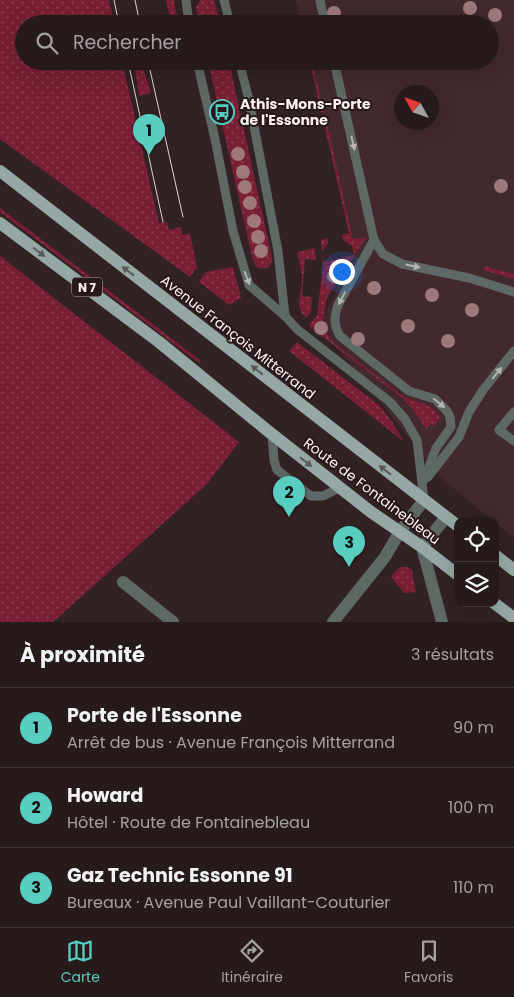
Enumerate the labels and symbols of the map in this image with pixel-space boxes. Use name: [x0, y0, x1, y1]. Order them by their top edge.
north arrow: [394, 85, 439, 130]
place label: Athis-Mons-Porte de l'Essonne: [240, 94, 371, 130]
bus stop icon: Athis-Mons-Porte de l'Essonne: [209, 99, 235, 125]
pin: 1: [133, 114, 165, 155]
one-way arrow: [349, 135, 357, 150]
one-way arrow: [32, 247, 46, 257]
your location: [329, 259, 355, 285]
one-way arrow: [405, 262, 421, 270]
one-way arrow: [122, 265, 135, 276]
street label: Avenue François Mitterrand: [156, 270, 320, 404]
one-way arrow: [243, 271, 251, 286]
road number: N 7: [72, 278, 102, 296]
one-way arrow: [338, 290, 346, 305]
one-way arrow: [251, 365, 264, 376]
one-way arrow: [491, 367, 502, 380]
one-way arrow: [432, 398, 445, 409]
street label: Route de Fontainebleau: [300, 433, 444, 549]
one-way arrow: [299, 456, 312, 467]
one-way arrow: [378, 465, 392, 475]
pin: 2: [273, 476, 305, 517]
pin: 3: [333, 526, 365, 567]

